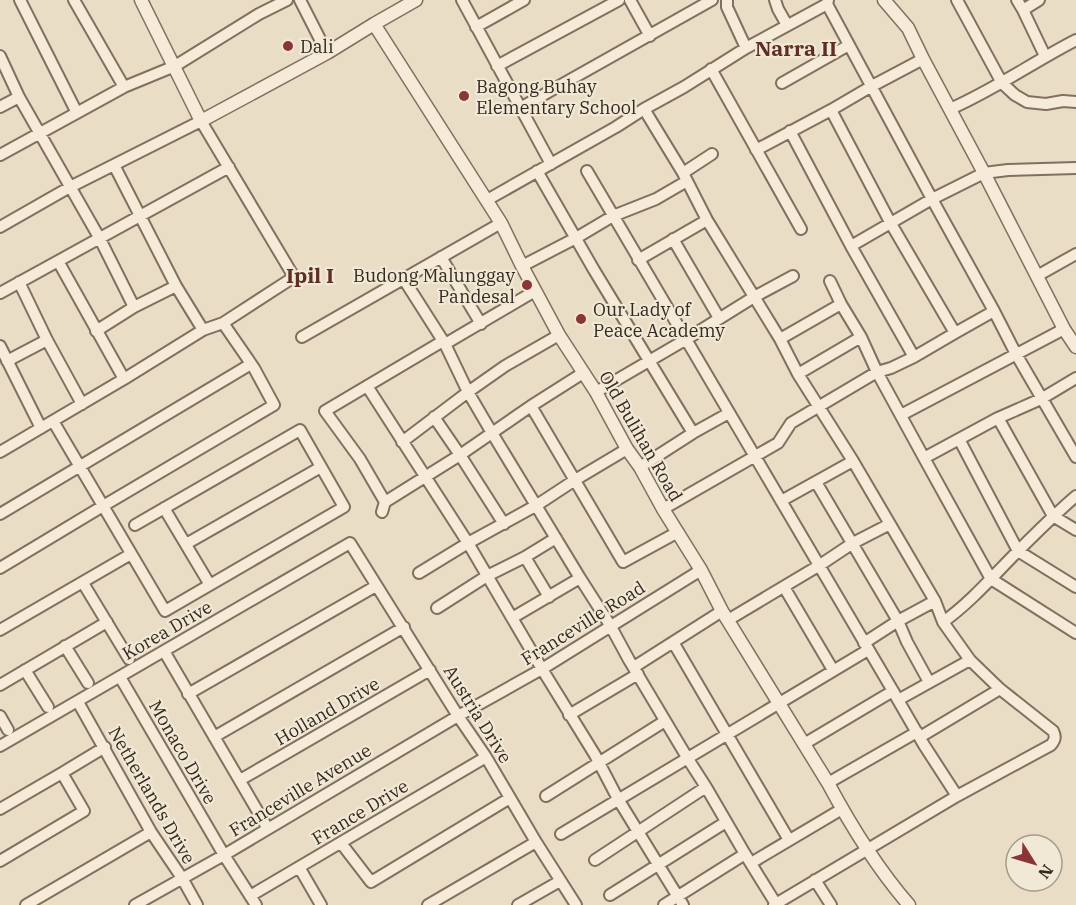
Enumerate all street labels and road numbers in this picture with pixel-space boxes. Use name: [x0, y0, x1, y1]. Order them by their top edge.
street label: Old Bulihan Road: [594, 367, 688, 506]
street label: Franceville Road: [517, 576, 649, 670]
street label: Korea Drive: [118, 595, 216, 665]
street label: Austria Drive: [439, 661, 517, 767]
street label: Holland Drive: [271, 672, 383, 750]
street label: Monaco Drive: [144, 696, 222, 808]
street label: Netherlands Drive: [103, 722, 201, 868]
street label: Franceville Avenue: [225, 738, 375, 842]
street label: France Drive: [308, 774, 412, 850]

